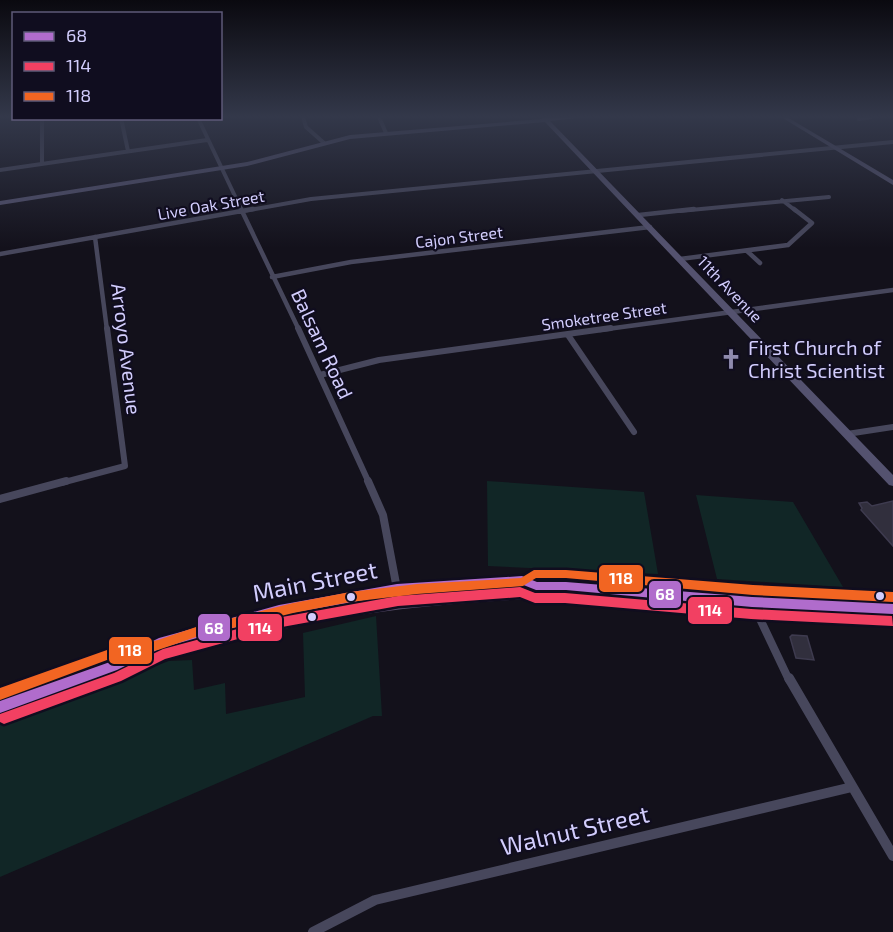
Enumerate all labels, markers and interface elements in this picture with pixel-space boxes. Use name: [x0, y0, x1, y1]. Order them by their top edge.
legend: [12, 12, 222, 120]
text: 68: [66, 24, 87, 46]
text: 114: [66, 54, 91, 76]
text: 118: [66, 84, 91, 106]
street label: Live Oak Street: [156, 186, 266, 223]
street label: Cajon Street: [414, 222, 504, 252]
street label: 11th Avenue: [694, 252, 767, 326]
street label: Arroyo Avenue: [107, 282, 147, 416]
street label: Balsam Road: [287, 285, 359, 402]
street label: Smoketree Street: [540, 297, 668, 334]
place label: First Church of Christ Scientist: [748, 335, 885, 382]
church icon: First Church of Christ Scientist: [719, 347, 743, 371]
street label: Main Street: [250, 554, 379, 607]
line badge: 118: [598, 564, 644, 593]
text: 118: [609, 568, 633, 587]
line badge: 68: [648, 580, 682, 609]
text: 68: [655, 584, 675, 603]
unlabelled marker: [874, 590, 886, 602]
unlabelled marker: [345, 591, 357, 603]
line badge: 114: [687, 596, 733, 625]
text: 114: [698, 600, 722, 619]
unlabelled marker: [306, 611, 318, 623]
line badge: 68: [197, 613, 231, 642]
line badge: 114: [237, 613, 283, 642]
text: 68: [204, 618, 224, 637]
text: 114: [248, 618, 272, 637]
line badge: 118: [108, 636, 153, 665]
text: 118: [118, 640, 142, 659]
street label: Walnut Street: [498, 798, 652, 861]

